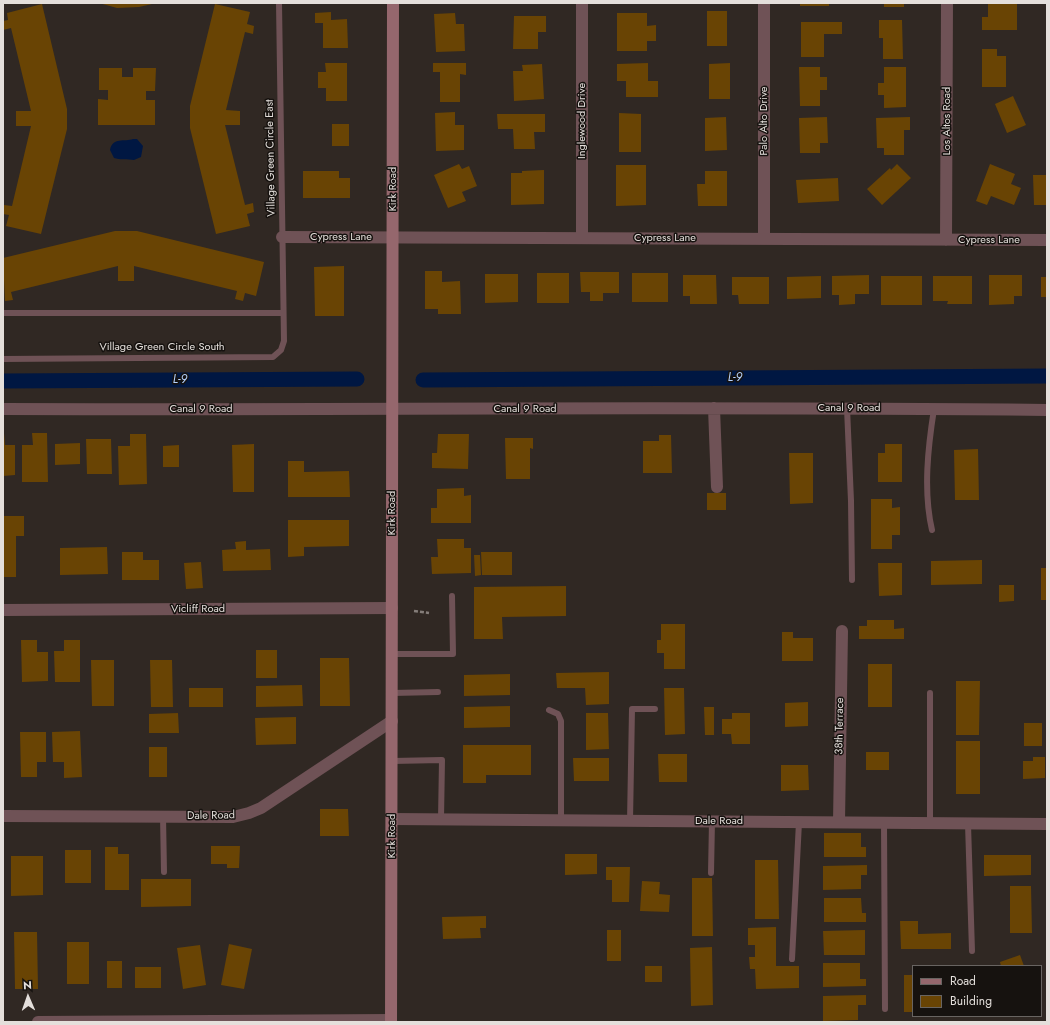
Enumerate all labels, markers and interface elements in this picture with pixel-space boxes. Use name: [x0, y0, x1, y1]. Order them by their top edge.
street label: Inglewood Drive: [575, 83, 589, 159]
street label: Palo Alto Drive: [757, 86, 771, 156]
street label: Los Altos Road: [940, 87, 954, 155]
street label: Village Green Circle East: [263, 99, 279, 217]
street label: Kirk Road: [386, 167, 400, 211]
street label: Cypress Lane: [310, 230, 372, 244]
street label: Cypress Lane: [634, 231, 696, 245]
street label: Cypress Lane: [958, 233, 1020, 247]
street label: Village Green Circle South: [99, 340, 225, 354]
water label: L-9: [728, 371, 742, 385]
water label: L-9: [173, 373, 187, 387]
street label: Canal 9 Road: [817, 401, 881, 415]
street label: Canal 9 Road: [169, 402, 233, 416]
street label: Canal 9 Road: [493, 402, 557, 416]
street label: Kirk Road: [385, 491, 399, 535]
street label: Vicliff Road: [171, 602, 225, 616]
street label: 38th Terrace: [833, 697, 847, 755]
street label: Dale Road: [187, 809, 235, 823]
street label: Kirk Road: [385, 814, 399, 858]
street label: Dale Road: [695, 814, 743, 828]
legend: [912, 965, 1042, 1017]
text: Road: [950, 972, 976, 990]
north arrow: [8, 977, 48, 1017]
text: N: [23, 977, 32, 993]
text: Building: [950, 992, 992, 1010]

